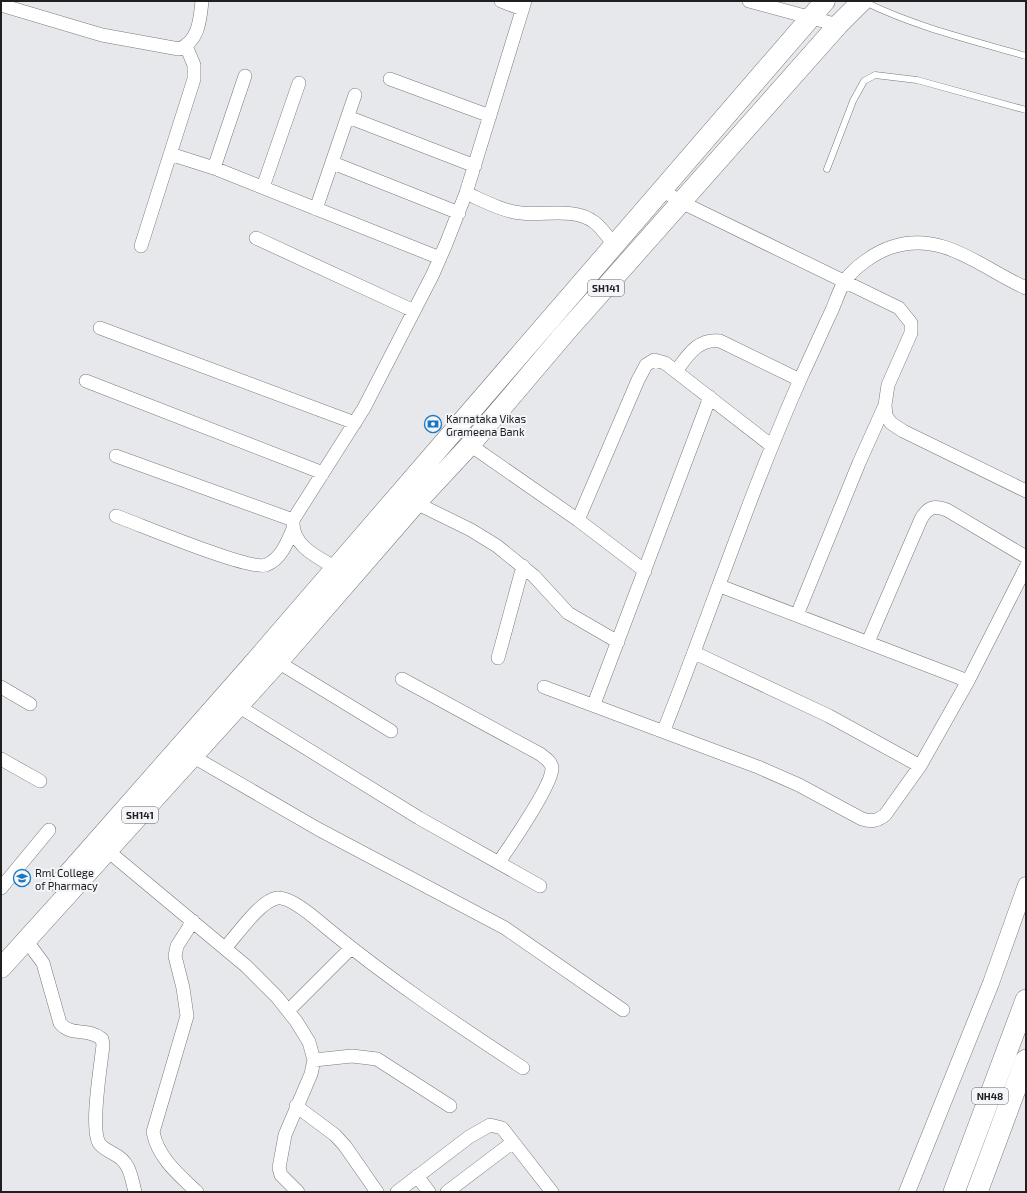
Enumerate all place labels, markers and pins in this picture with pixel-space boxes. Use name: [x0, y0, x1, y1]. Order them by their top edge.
place label: Karnataka Vikas Grameena Bank: [446, 412, 527, 438]
bank icon: Karnataka Vikas Grameena Bank: [423, 414, 443, 434]
place label: Rml College of Pharmacy: [35, 866, 98, 892]
school or university icon: Rml College of Pharmacy: [12, 868, 32, 888]

